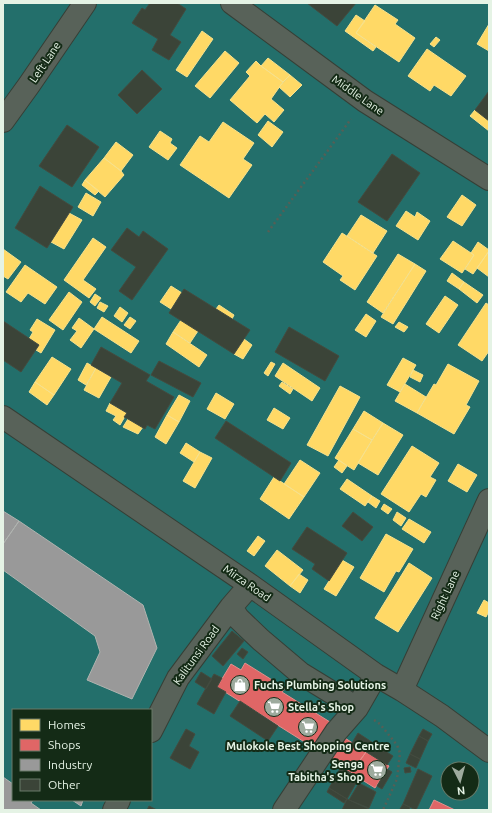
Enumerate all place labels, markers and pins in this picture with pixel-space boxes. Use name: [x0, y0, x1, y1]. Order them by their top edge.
shop icon: Fuchs Plumbing Solutions: [229, 674, 251, 696]
place label: Fuchs Plumbing Solutions: [254, 679, 386, 691]
supermarket icon: Stella's Shop: [263, 696, 285, 718]
place label: Stella's Shop: [288, 701, 355, 713]
supermarket icon: Mulokole Best Shopping Centre: [297, 716, 319, 738]
place label: Mulokole Best Shopping Centre: [226, 740, 390, 752]
place label: Senga Tabitha's Shop: [288, 758, 363, 783]
supermarket icon: Senga Tabitha's Shop: [366, 759, 388, 781]

